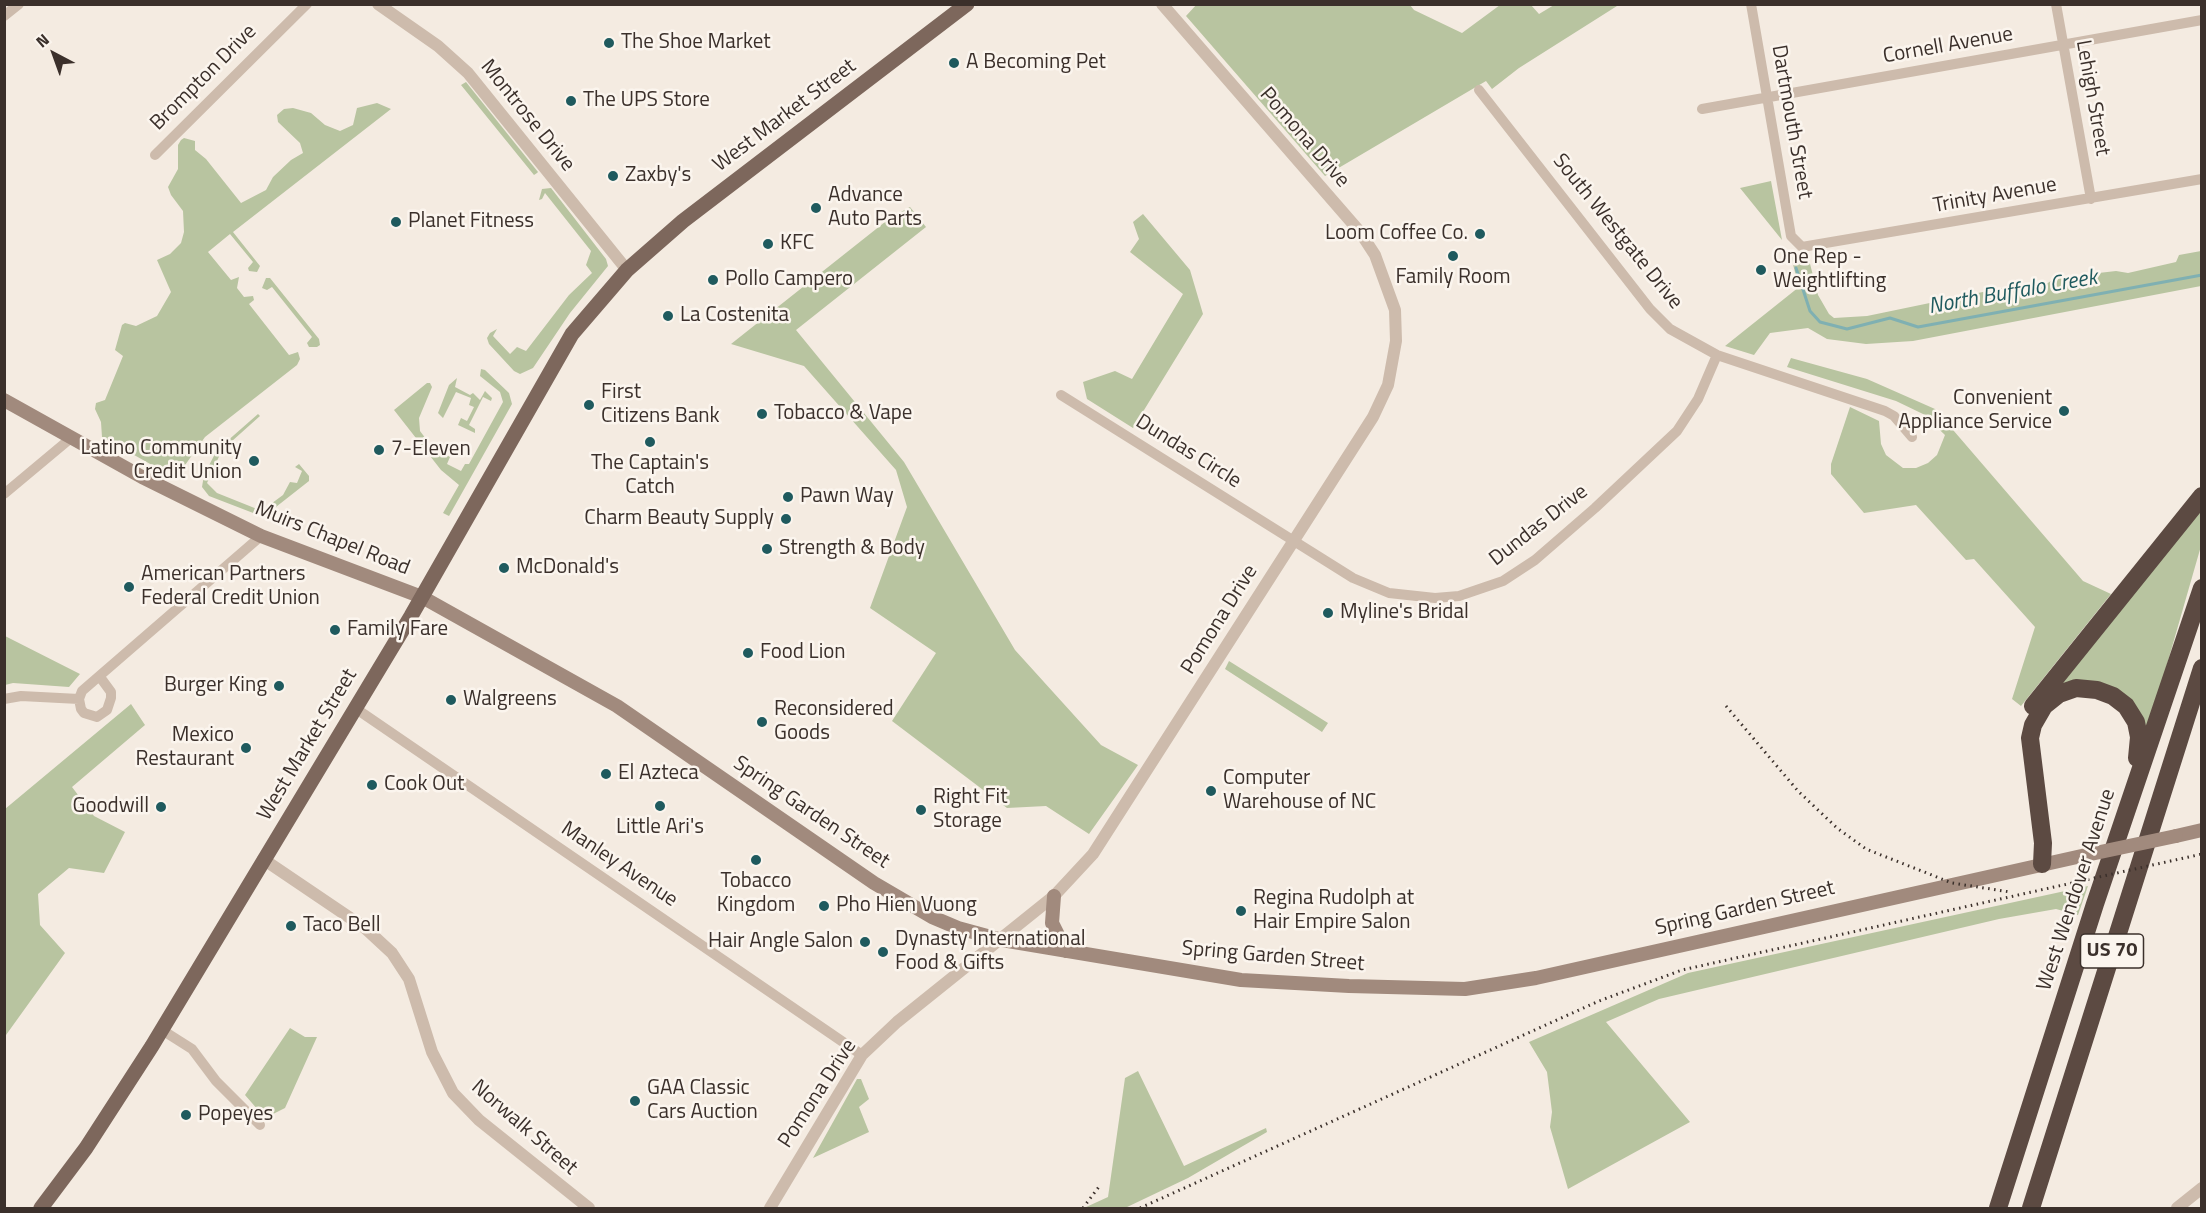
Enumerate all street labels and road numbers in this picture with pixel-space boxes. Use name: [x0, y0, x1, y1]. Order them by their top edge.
street label: Brompton Drive: [146, 20, 262, 136]
street label: Cornell Avenue: [1881, 22, 2015, 70]
street label: Lehigh Street: [2069, 38, 2115, 158]
street label: Dartmouth Street: [1765, 43, 1817, 201]
street label: West Market Street: [709, 54, 861, 178]
street label: Montrose Drive: [474, 55, 580, 177]
street label: Pomona Drive: [1254, 83, 1354, 193]
street label: South Westgate Drive: [1547, 149, 1687, 315]
street label: Trinity Avenue: [1931, 173, 2059, 219]
street label: Dundas Circle: [1131, 410, 1245, 494]
street label: Dundas Drive: [1485, 480, 1593, 572]
street label: Muirs Chapel Road: [251, 496, 413, 582]
street label: Pomona Drive: [1176, 561, 1264, 679]
street label: West Market Street: [253, 665, 363, 825]
street label: Spring Garden Street: [728, 751, 894, 875]
street label: West Wendover Avenue: [2032, 786, 2122, 994]
street label: Manley Avenue: [556, 817, 682, 913]
street label: Spring Garden Street: [1653, 876, 1837, 942]
road number: US 70: [2080, 934, 2144, 968]
street label: Spring Garden Street: [1181, 936, 1365, 978]
street label: Pomona Drive: [774, 1035, 862, 1153]
street label: Norwalk Street: [466, 1075, 582, 1181]

